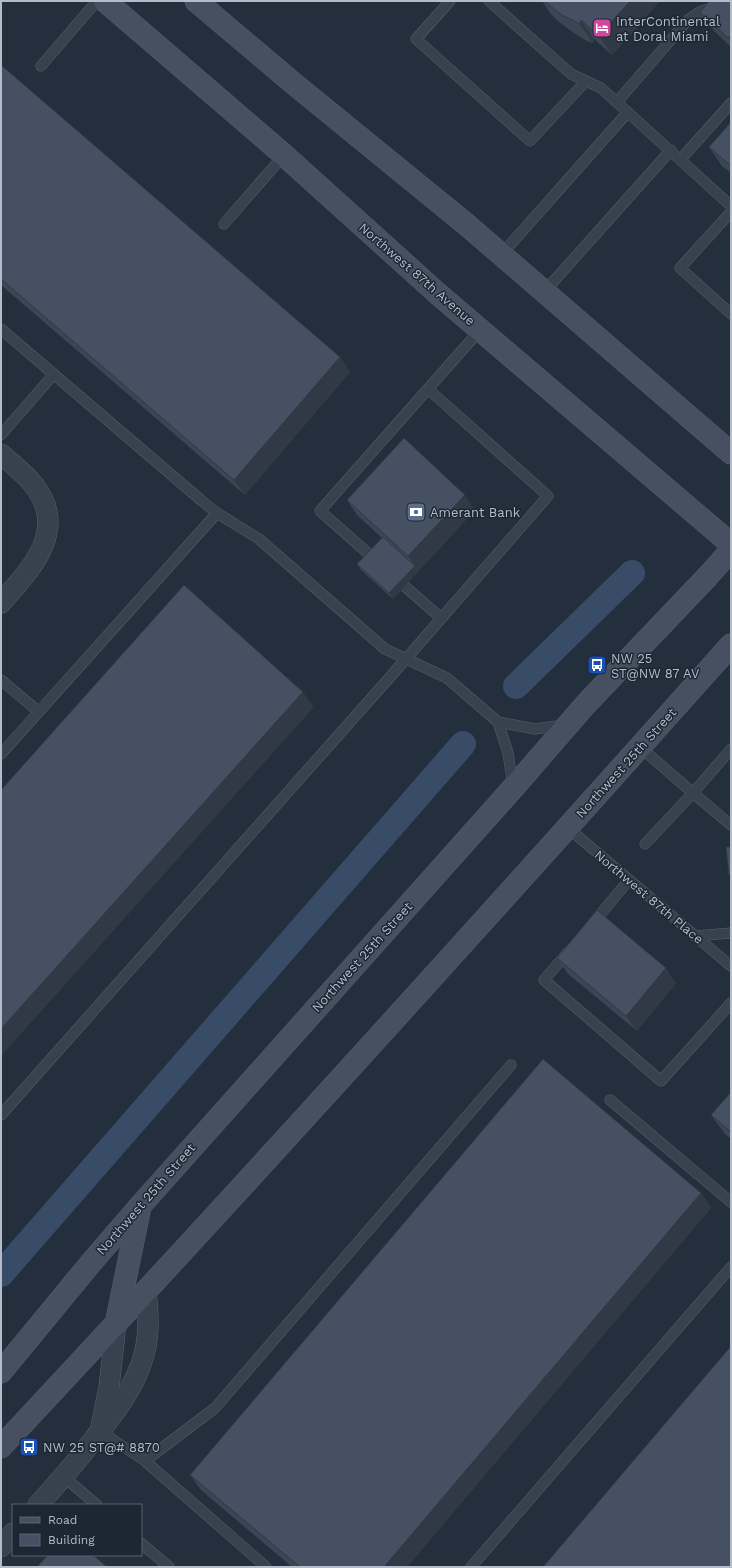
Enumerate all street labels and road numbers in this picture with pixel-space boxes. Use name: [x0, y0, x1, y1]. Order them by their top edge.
street label: Northwest 87th Avenue: [356, 220, 478, 328]
street label: Northwest 25th Street: [573, 705, 680, 821]
street label: Northwest 87th Place: [592, 847, 706, 947]
street label: Northwest 25th Street: [309, 899, 416, 1015]
street label: Northwest 25th Street: [94, 1140, 199, 1258]

